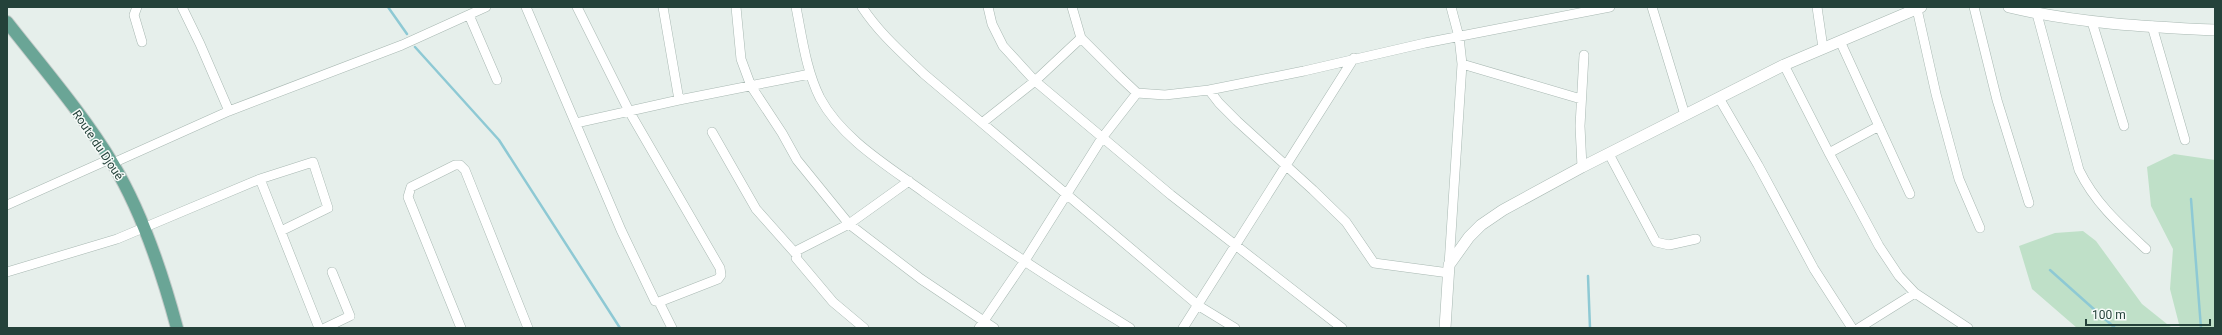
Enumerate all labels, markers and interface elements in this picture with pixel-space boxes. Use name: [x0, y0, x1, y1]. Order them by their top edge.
street label: Route du Djoué: [70, 107, 126, 183]
scale bar: [2086, 301, 2210, 327]
text: 100 m: [2092, 308, 2126, 322]

